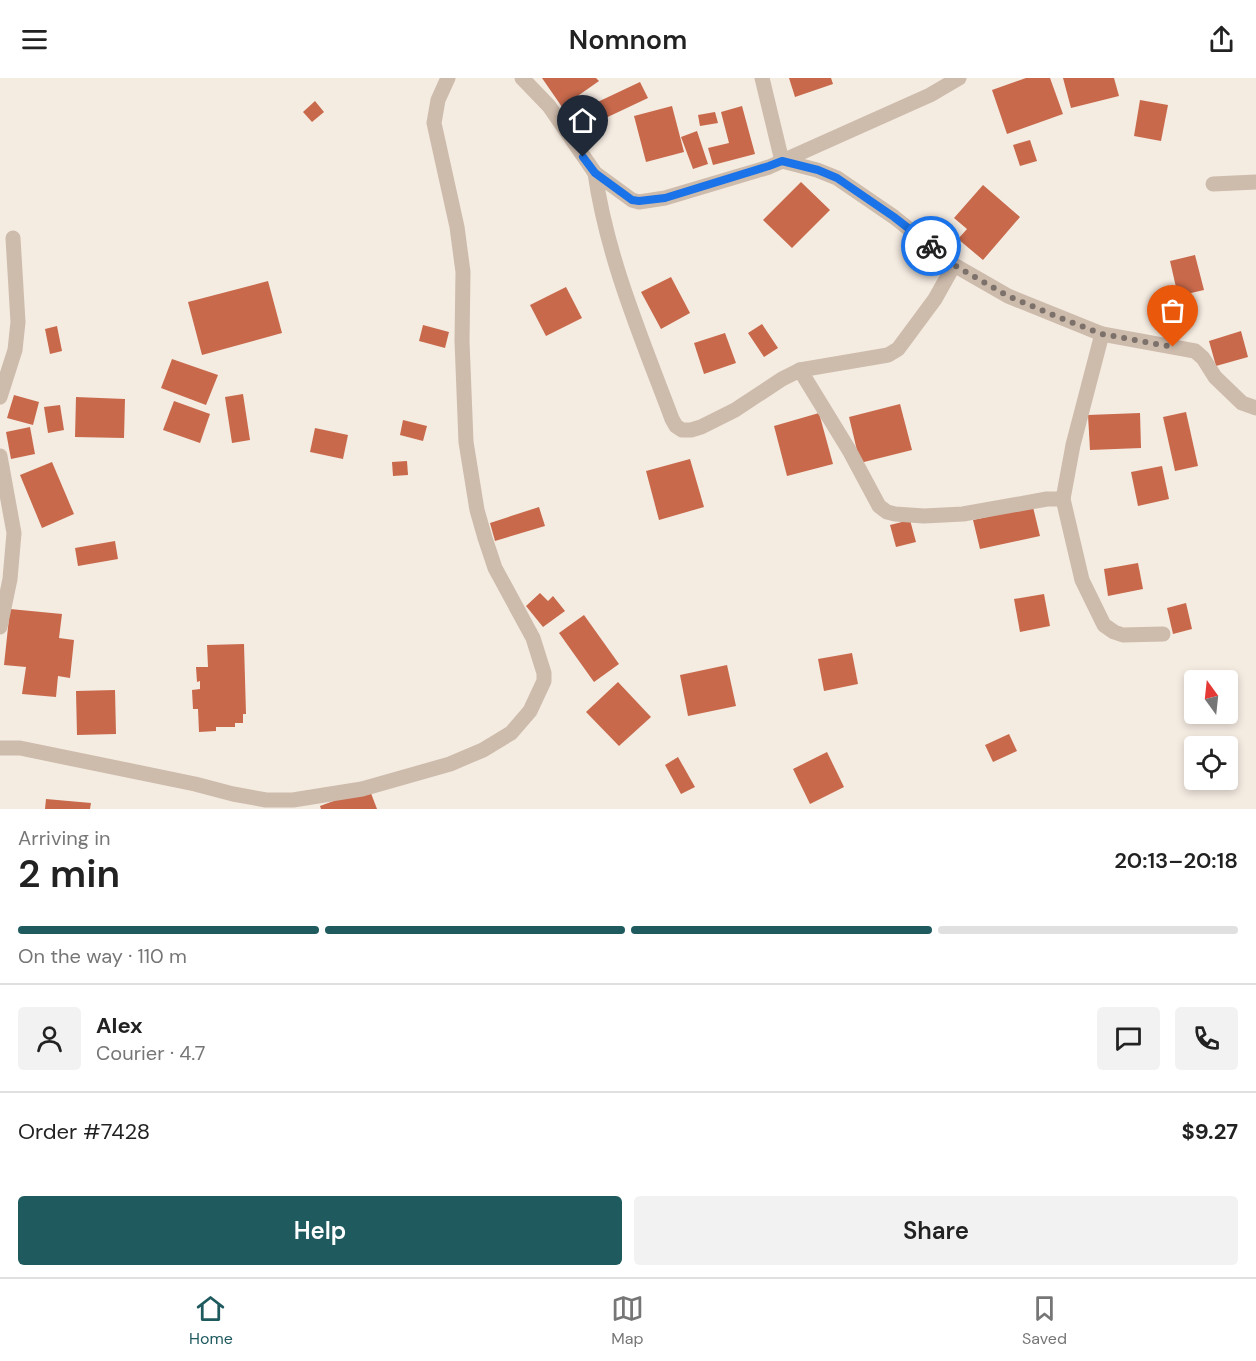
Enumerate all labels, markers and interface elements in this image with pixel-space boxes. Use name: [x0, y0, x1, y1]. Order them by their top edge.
text: Nomnom: [569, 22, 687, 57]
icon: menu: [18, 23, 51, 56]
icon: share: [1205, 23, 1238, 56]
pin: [557, 95, 608, 157]
icon: home: [566, 104, 599, 137]
courier: [901, 216, 961, 276]
icon: bike: [915, 230, 948, 263]
pin: [1147, 285, 1198, 347]
icon: bag: [1156, 294, 1189, 327]
north arrow: [1184, 670, 1238, 724]
map controls: [1184, 670, 1238, 790]
button: locate: [1184, 736, 1238, 790]
text: Arriving in: [18, 825, 110, 851]
text: 20:13–20:18: [1114, 846, 1238, 875]
text: 2 min: [18, 848, 120, 899]
text: On the way · 110 m: [18, 943, 187, 969]
button: person: [18, 1007, 81, 1070]
button: chat: [1097, 1007, 1160, 1070]
button: phone: [1175, 1007, 1238, 1070]
text: Alex: [96, 1011, 143, 1040]
text: Courier · 4.7: [96, 1040, 205, 1066]
text: Order #7428: [18, 1117, 150, 1146]
text: $9.27: [1182, 1117, 1238, 1146]
button: Help: [18, 1196, 622, 1265]
button: Share: [634, 1196, 1238, 1265]
tab: Home: [189, 1292, 233, 1349]
tab: Map: [611, 1292, 644, 1349]
tab: Saved: [1022, 1292, 1067, 1349]

